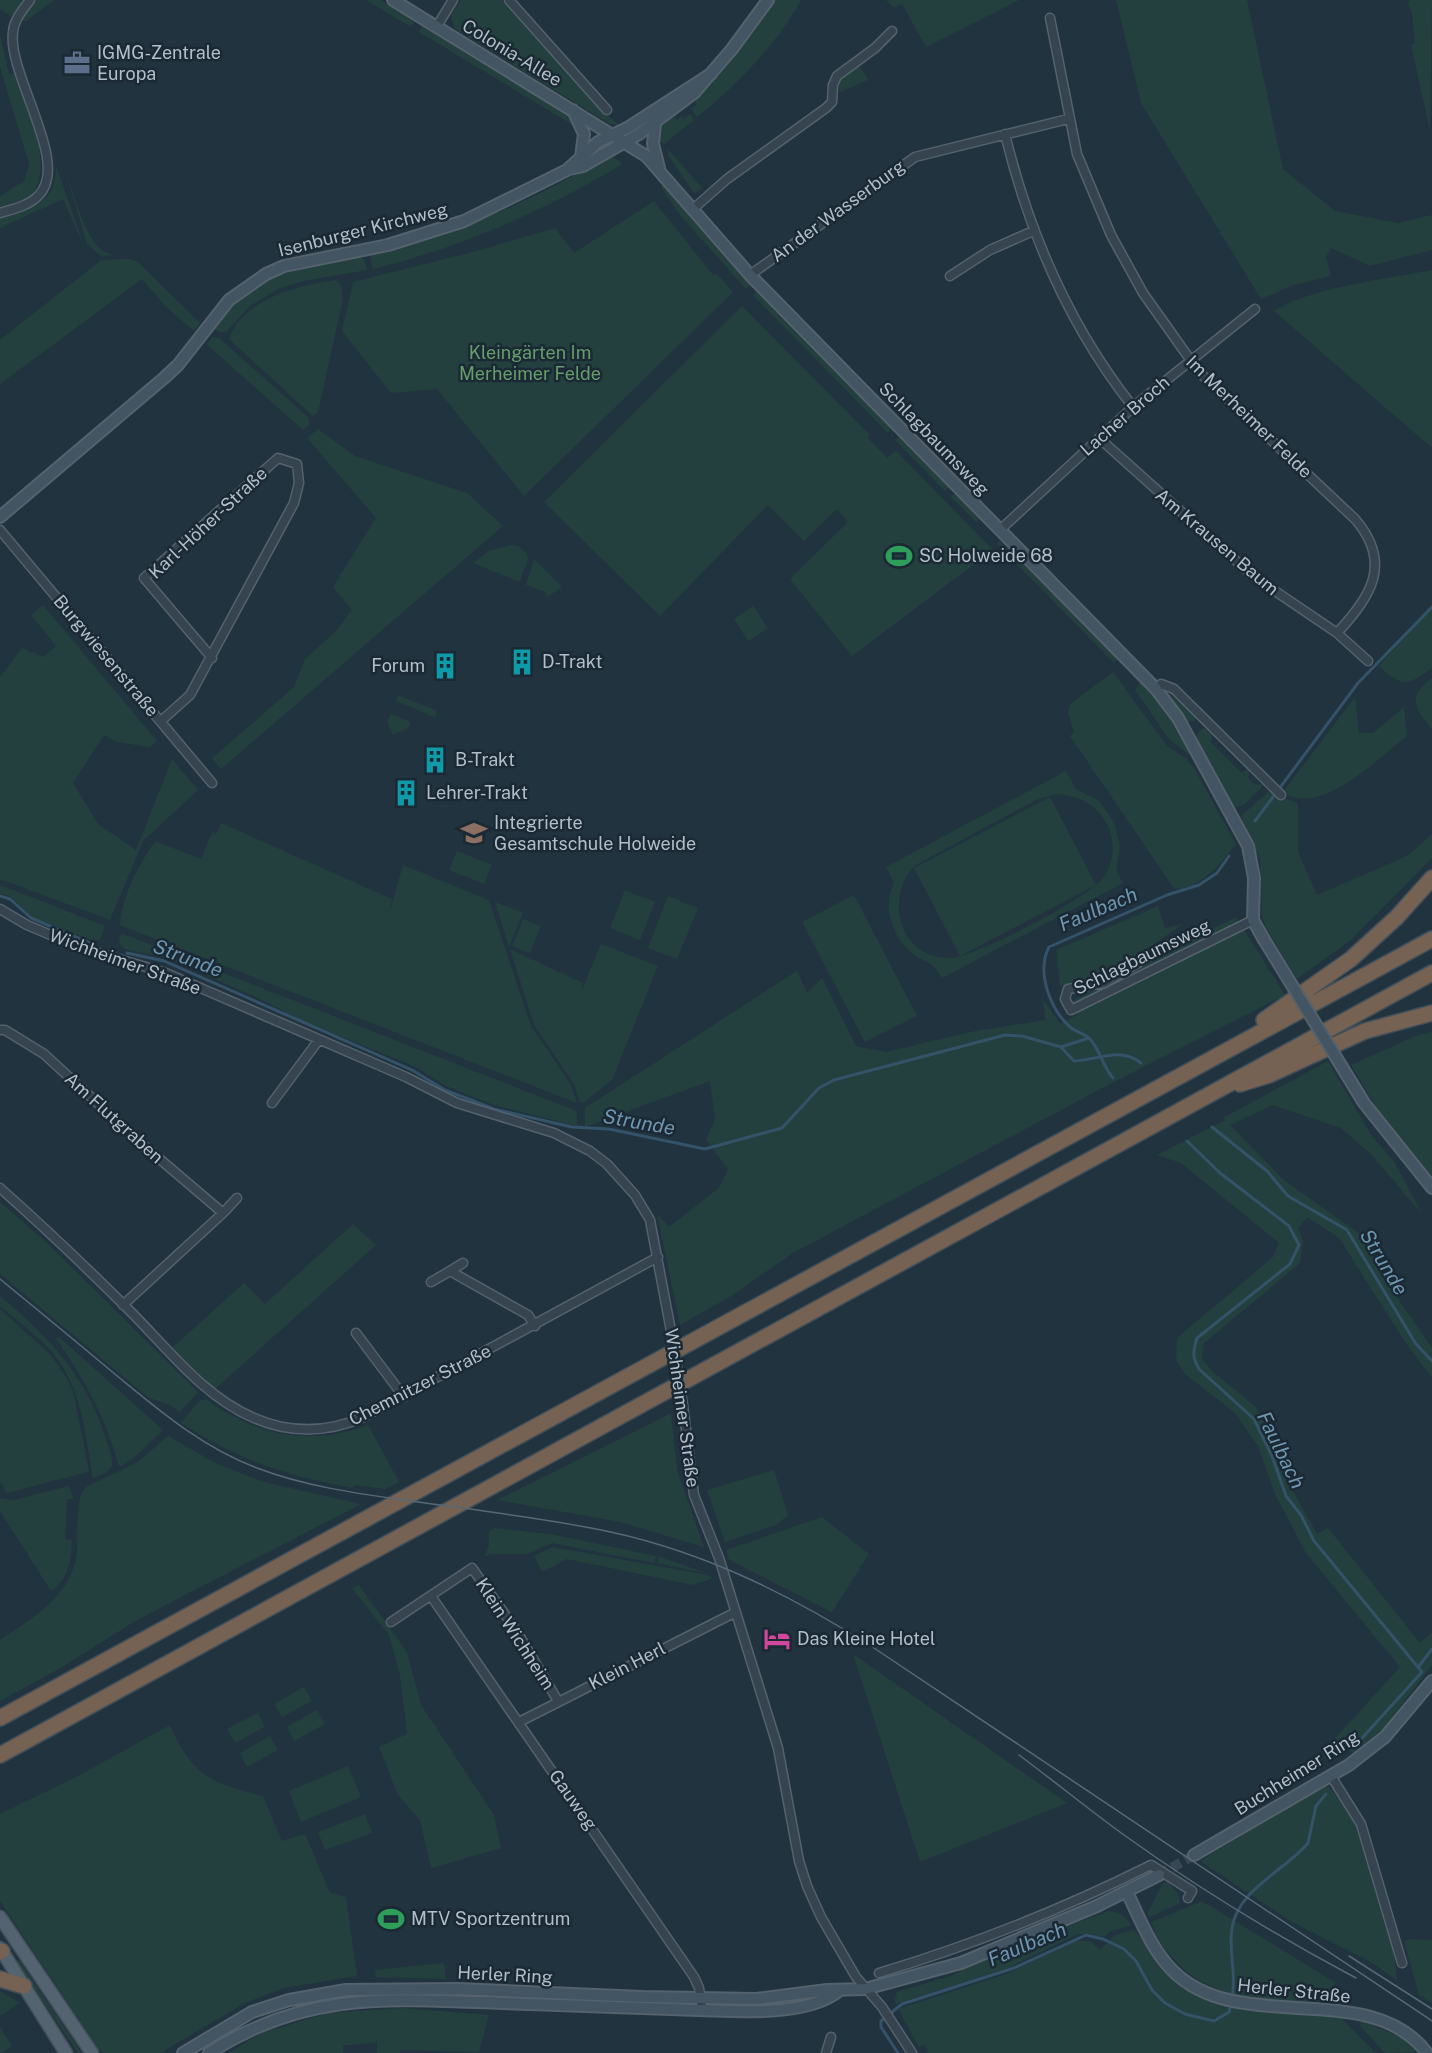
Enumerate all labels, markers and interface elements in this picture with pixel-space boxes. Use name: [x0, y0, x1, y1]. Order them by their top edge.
street label: Colonia-Allee: [459, 15, 566, 90]
place label: IGMG-Zentrale Europa: [97, 42, 221, 84]
office icon: IGMG-Zentrale Europa: [62, 48, 92, 78]
street label: An der Wasserburg: [767, 155, 909, 266]
street label: Isenburger Kirchweg: [276, 198, 450, 261]
park label: Kleingärten Im Merheimer Felde: [459, 342, 601, 384]
street label: Im Merheimer Felde: [1182, 351, 1317, 482]
street label: Lacher Broch: [1076, 371, 1173, 460]
street label: Schlagbaumsweg: [875, 378, 994, 500]
street label: Karl-Höher-Straße: [144, 462, 271, 583]
street label: Am Krausen Baum: [1151, 484, 1283, 599]
sports icon: SC Holweide 68: [884, 541, 914, 571]
place label: SC Holweide 68: [919, 545, 1053, 566]
street label: Burgwiesenstraße: [49, 591, 163, 721]
building icon: D-Trakt: [507, 647, 537, 677]
building icon: Forum: [430, 651, 460, 681]
place label: D-Trakt: [542, 651, 603, 672]
place label: Forum: [371, 655, 425, 676]
building icon: B-Trakt: [420, 745, 450, 775]
place label: B-Trakt: [455, 749, 515, 770]
building icon: Lehrer-Trakt: [391, 778, 421, 808]
place label: Lehrer-Trakt: [426, 782, 528, 803]
place label: Integrierte Gesamtschule Holweide: [494, 812, 696, 854]
school or university icon: Integrierte Gesamtschule Holweide: [459, 818, 489, 848]
water label: Faulbach: [1055, 882, 1141, 936]
street label: Schlagbaumsweg: [1070, 914, 1214, 999]
street label: Wichheimer Straße: [46, 924, 204, 999]
water label: Strunde: [150, 934, 226, 982]
street label: Am Flutgraben: [61, 1068, 168, 1167]
water label: Strunde: [601, 1104, 677, 1140]
water label: Strunde: [1355, 1225, 1413, 1299]
street label: Wichheimer Straße: [661, 1327, 704, 1489]
street label: Chemnitzer Straße: [345, 1340, 494, 1429]
water label: Faulbach: [1252, 1407, 1310, 1493]
street label: Klein Wichheim: [472, 1574, 559, 1693]
hotel icon: Das Kleine Hotel: [762, 1624, 792, 1654]
place label: Das Kleine Hotel: [797, 1628, 936, 1649]
street label: Klein Herl: [585, 1637, 669, 1694]
street label: Buchheimer Ring: [1230, 1726, 1363, 1819]
street label: Gauweg: [545, 1766, 602, 1834]
sports icon: MTV Sportzentrum: [376, 1904, 406, 1934]
place label: MTV Sportzentrum: [411, 1908, 570, 1929]
water label: Faulbach: [984, 1917, 1070, 1971]
street label: Herler Ring: [457, 1962, 553, 1987]
street label: Herler Straße: [1236, 1974, 1352, 2007]

